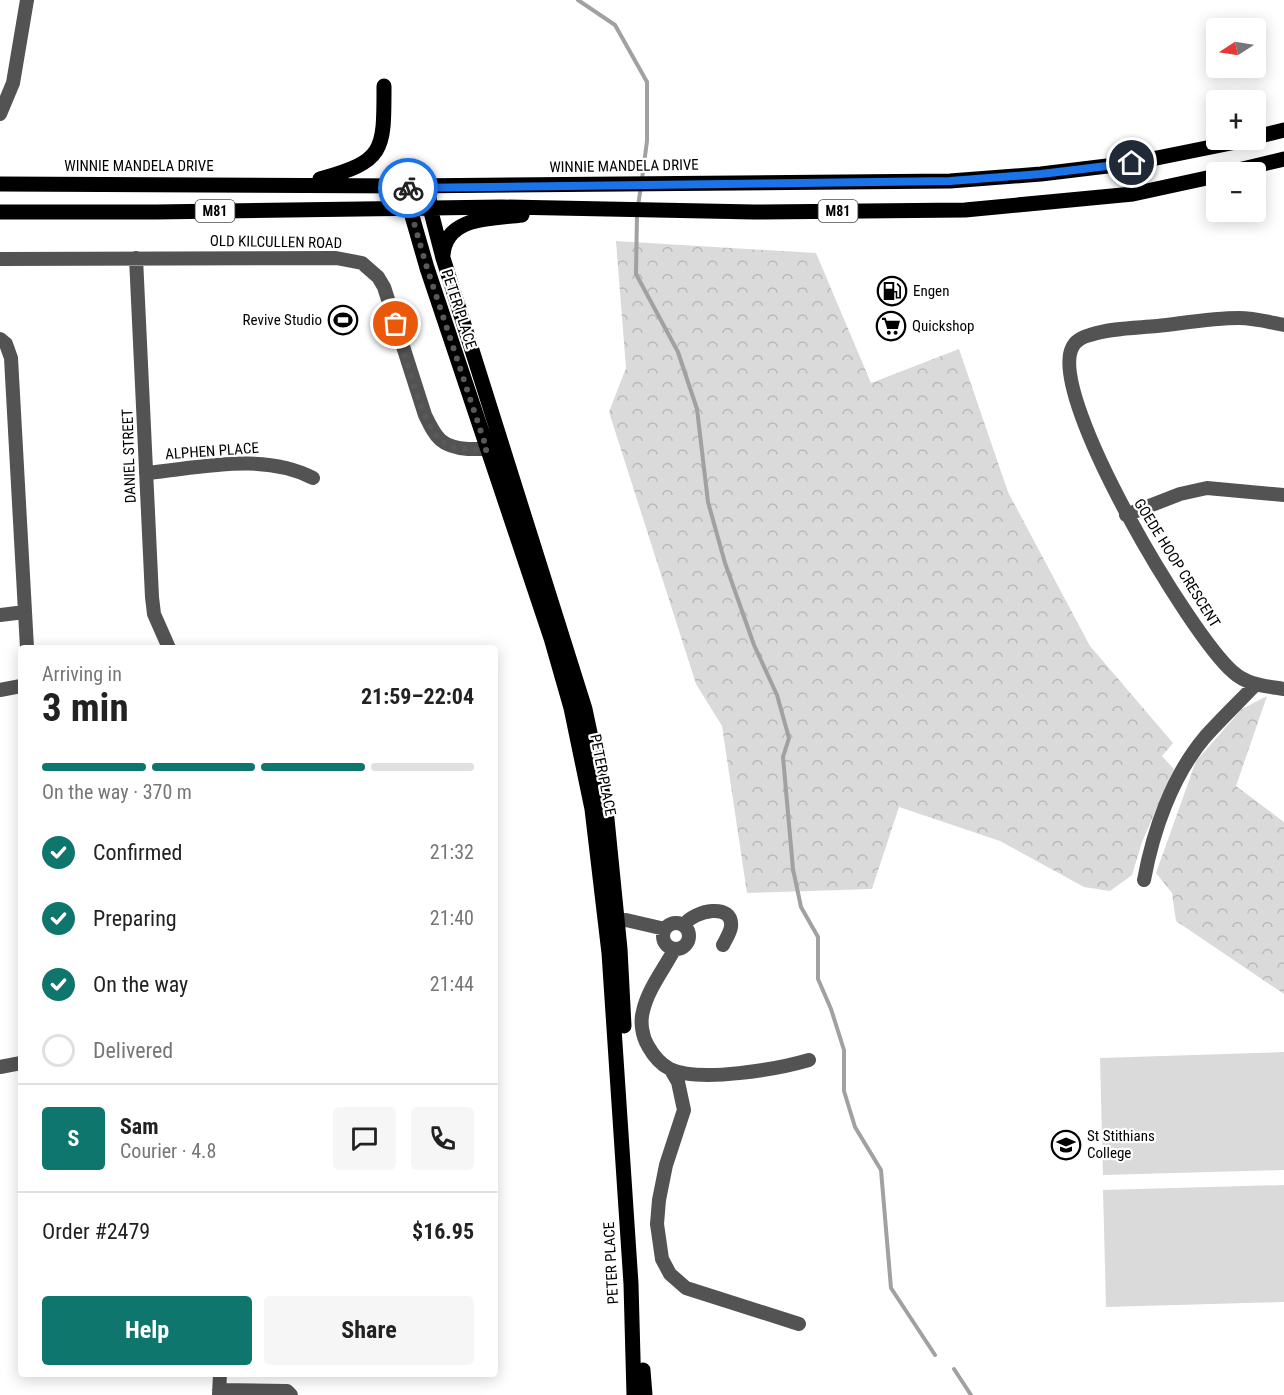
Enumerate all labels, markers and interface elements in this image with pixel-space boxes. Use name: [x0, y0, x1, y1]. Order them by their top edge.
north arrow: [1206, 18, 1266, 78]
map controls: [1206, 18, 1266, 222]
button: +: [1206, 90, 1266, 150]
pin: [1106, 137, 1157, 188]
icon: home: [1115, 146, 1148, 179]
street label: WINNIE MANDELA DRIVE: [549, 156, 699, 176]
street label: WINNIE MANDELA DRIVE: [64, 157, 214, 175]
courier: [378, 158, 438, 218]
button: −: [1206, 162, 1266, 222]
icon: bike: [392, 172, 425, 205]
road number: M81: [196, 200, 234, 222]
road number: M81: [818, 200, 858, 222]
street label: OLD KILCULLEN ROAD: [210, 232, 342, 252]
street label: PETER PLACE: [438, 267, 480, 351]
fuel station icon: Engen: [876, 275, 908, 307]
place label: Engen: [913, 282, 949, 300]
pin: [370, 298, 421, 349]
sports icon: Revive Studio: [327, 304, 359, 336]
icon: bag: [379, 307, 412, 340]
supermarket icon: Quickshop: [875, 310, 907, 342]
place label: Revive Studio: [243, 311, 322, 329]
place label: Quickshop: [912, 317, 974, 335]
street label: DANIEL STREET: [118, 408, 140, 504]
street label: ALPHEN PLACE: [165, 439, 259, 463]
street label: GOEDE HOOP CRESCENT: [1130, 495, 1224, 631]
text: Arriving in: [42, 662, 122, 686]
text: 21:59–22:04: [361, 684, 474, 709]
text: 3 min: [42, 685, 129, 731]
street label: PETER PLACE: [586, 733, 620, 817]
text: On the way · 370 m: [42, 780, 192, 804]
icon: check: [42, 836, 75, 869]
text: Confirmed: [93, 840, 182, 865]
text: 21:32: [430, 840, 474, 864]
icon: check: [42, 902, 75, 935]
text: Preparing: [93, 906, 177, 931]
text: 21:40: [430, 906, 474, 930]
icon: check: [42, 968, 75, 1001]
text: On the way: [93, 972, 188, 997]
text: 21:44: [430, 972, 474, 996]
text: Delivered: [93, 1038, 173, 1063]
button: chat: [333, 1107, 396, 1170]
button: phone: [411, 1107, 474, 1170]
text: Sam: [120, 1114, 159, 1139]
text: S: [68, 1126, 79, 1151]
place label: St Stithians College: [1087, 1127, 1155, 1162]
school or university icon: St Stithians College: [1050, 1129, 1082, 1161]
text: Courier · 4.8: [120, 1139, 216, 1163]
text: Order #2479: [42, 1219, 150, 1244]
text: $16.95: [412, 1219, 474, 1244]
street label: PETER PLACE: [600, 1221, 622, 1305]
button: Help: [42, 1296, 252, 1365]
button: Share: [264, 1296, 474, 1365]

